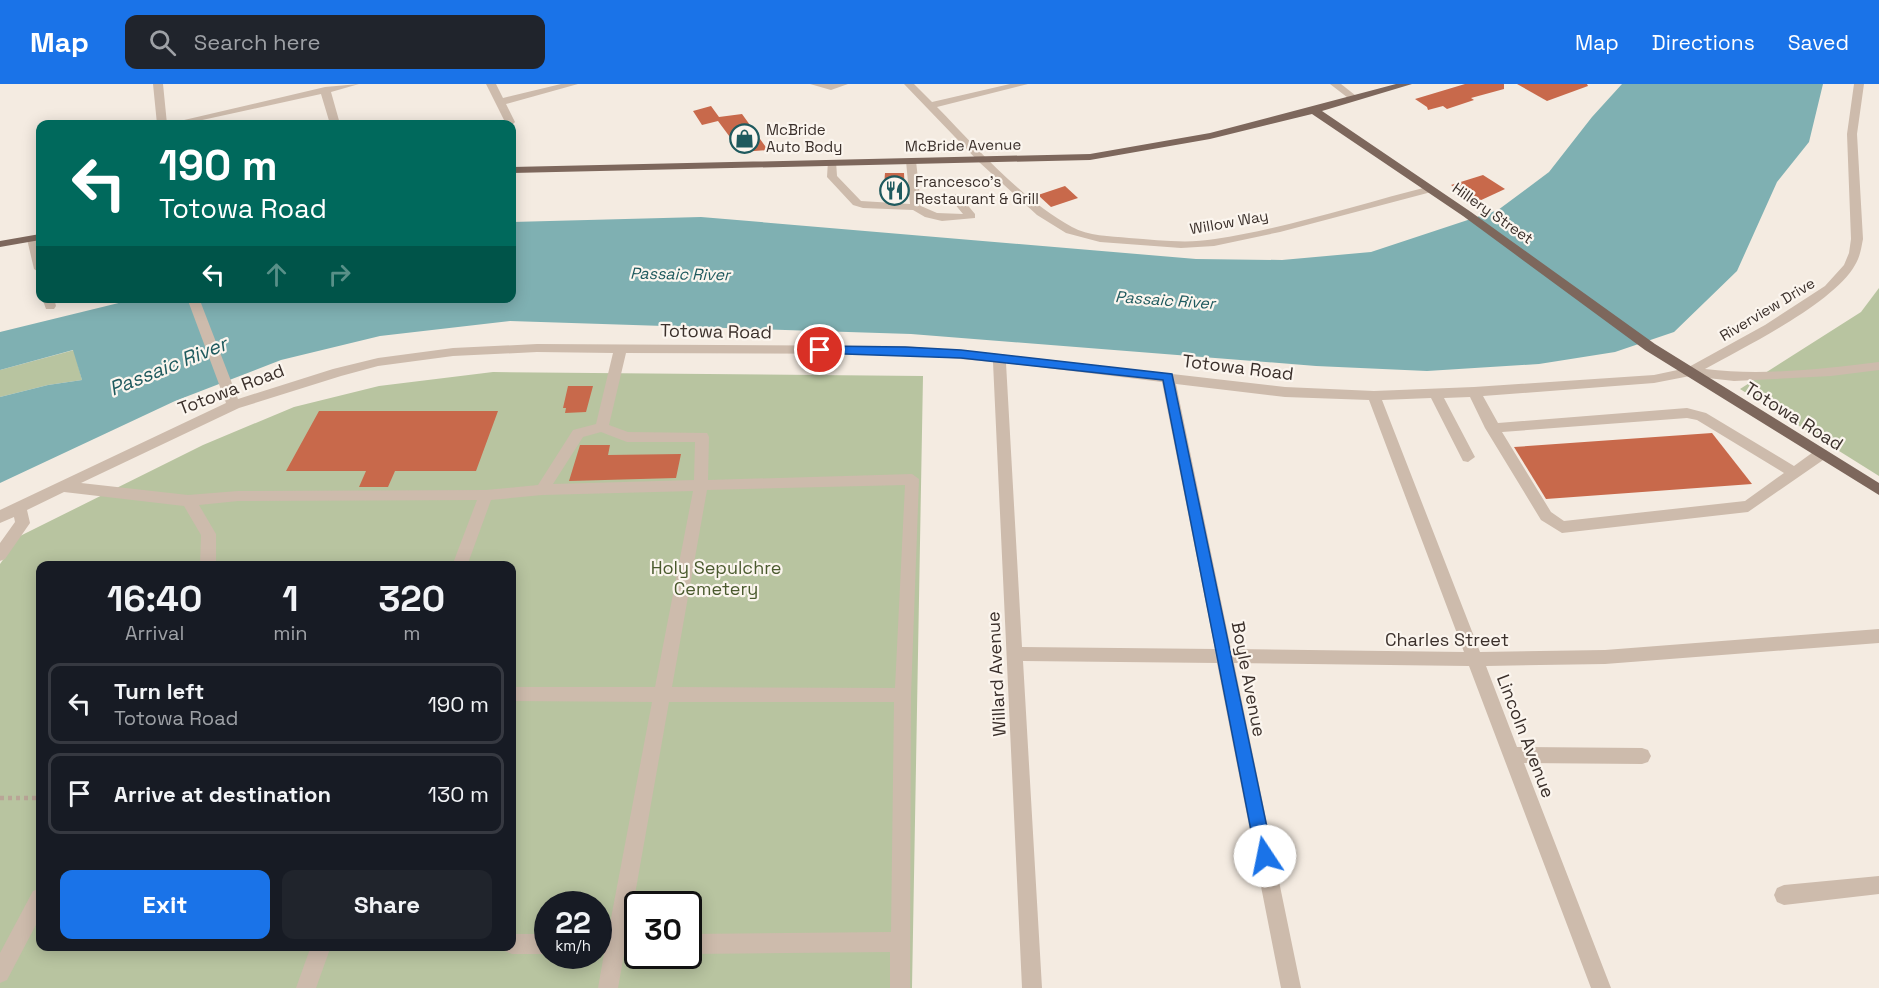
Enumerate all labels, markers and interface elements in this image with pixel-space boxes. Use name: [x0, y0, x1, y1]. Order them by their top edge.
search box: [125, 15, 545, 69]
text: Map: [30, 24, 89, 60]
icon: search: [146, 26, 179, 59]
text: Search here: [194, 28, 321, 56]
text: Map: [1575, 29, 1619, 56]
text: Directions: [1652, 29, 1755, 56]
text: Saved: [1788, 29, 1849, 56]
place label: McBride Auto Body: [766, 120, 842, 156]
shop icon: McBride Auto Body: [729, 122, 761, 154]
street label: McBride Avenue: [905, 134, 1021, 156]
text: 190 m: [159, 139, 278, 192]
icon: left: [60, 144, 138, 222]
place label: Francesco's Restaurant & Grill: [915, 172, 1039, 208]
restaurant icon: Francesco's Restaurant & Grill: [878, 174, 910, 206]
street label: Hillery Street: [1449, 178, 1537, 248]
text: Totowa Road: [159, 191, 327, 226]
street label: Willow Way: [1188, 206, 1270, 238]
icon: left: [197, 258, 230, 291]
icon: ahead: [260, 258, 293, 291]
icon: right: [323, 258, 356, 291]
water label: Passaic River: [630, 263, 732, 285]
street label: Riverview Drive: [1716, 273, 1818, 345]
water label: Passaic River: [1114, 286, 1218, 314]
street label: Totowa Road: [660, 319, 772, 343]
pin: [794, 324, 845, 375]
water label: Passaic River: [105, 330, 233, 401]
icon: arrive: [803, 333, 836, 366]
street label: Totowa Road: [1181, 349, 1295, 385]
street label: Totowa Road: [175, 358, 287, 420]
street label: Totowa Road: [1740, 377, 1848, 455]
park label: Holy Sepulchre Cemetery: [651, 556, 781, 600]
text: 16:40: [107, 576, 202, 622]
text: 1: [282, 576, 299, 622]
text: 320: [378, 576, 445, 622]
street label: Willard Avenue: [981, 611, 1011, 737]
street label: Boyle Avenue: [1227, 619, 1271, 739]
text: Arrival: [125, 620, 184, 646]
text: min: [273, 620, 308, 646]
text: m: [403, 620, 420, 646]
street label: Charles Street: [1385, 628, 1509, 651]
street label: Lincoln Avenue: [1492, 671, 1560, 801]
text: Turn left: [114, 677, 204, 705]
icon: left: [63, 687, 96, 720]
text: 190 m: [428, 690, 489, 718]
text: Totowa Road: [114, 705, 238, 731]
icon: arrive: [63, 777, 96, 810]
text: Arrive at destination: [114, 780, 331, 808]
text: 130 m: [428, 780, 489, 808]
position arrow: [1233, 824, 1297, 888]
button: Exit: [60, 870, 270, 939]
button: Share: [282, 870, 492, 939]
speed limit sign: 30: [624, 891, 702, 969]
text: 22: [555, 903, 591, 942]
text: km/h: [555, 936, 591, 955]

